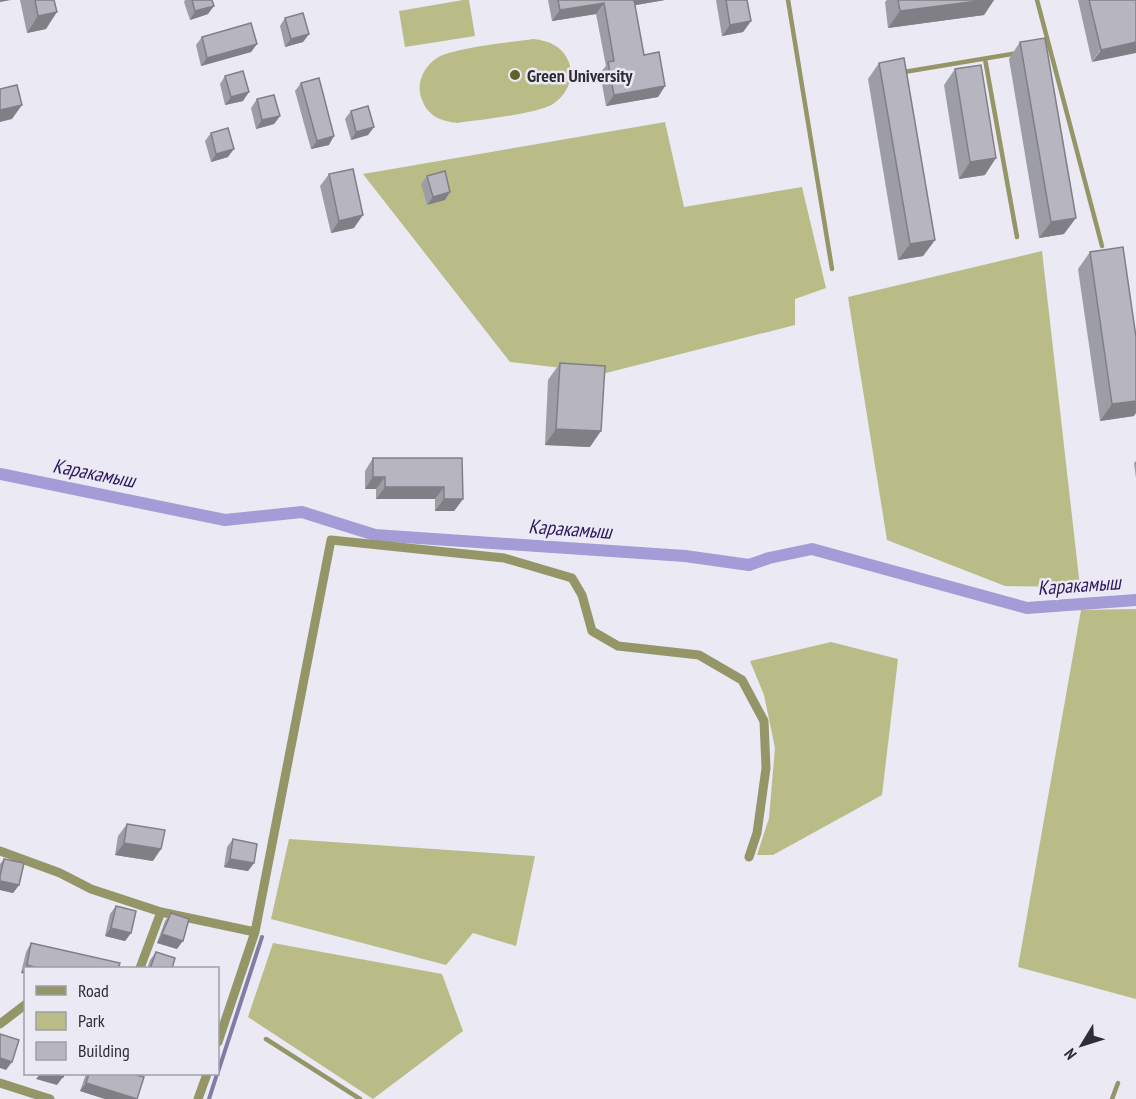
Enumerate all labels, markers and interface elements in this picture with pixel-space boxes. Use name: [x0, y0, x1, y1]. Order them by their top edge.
place label: Green University: [527, 64, 633, 87]
marker: Green University: [508, 68, 522, 82]
water label: Каракамыш: [51, 452, 139, 494]
water label: Каракамыш: [527, 513, 615, 545]
water label: Каракамыш: [1036, 569, 1124, 601]
legend: [24, 967, 219, 1075]
text: Road: [78, 979, 109, 1002]
text: Park: [78, 1009, 105, 1032]
north arrow: [1052, 1015, 1112, 1075]
text: Building: [78, 1039, 130, 1062]
text: N: [1060, 1045, 1081, 1064]

